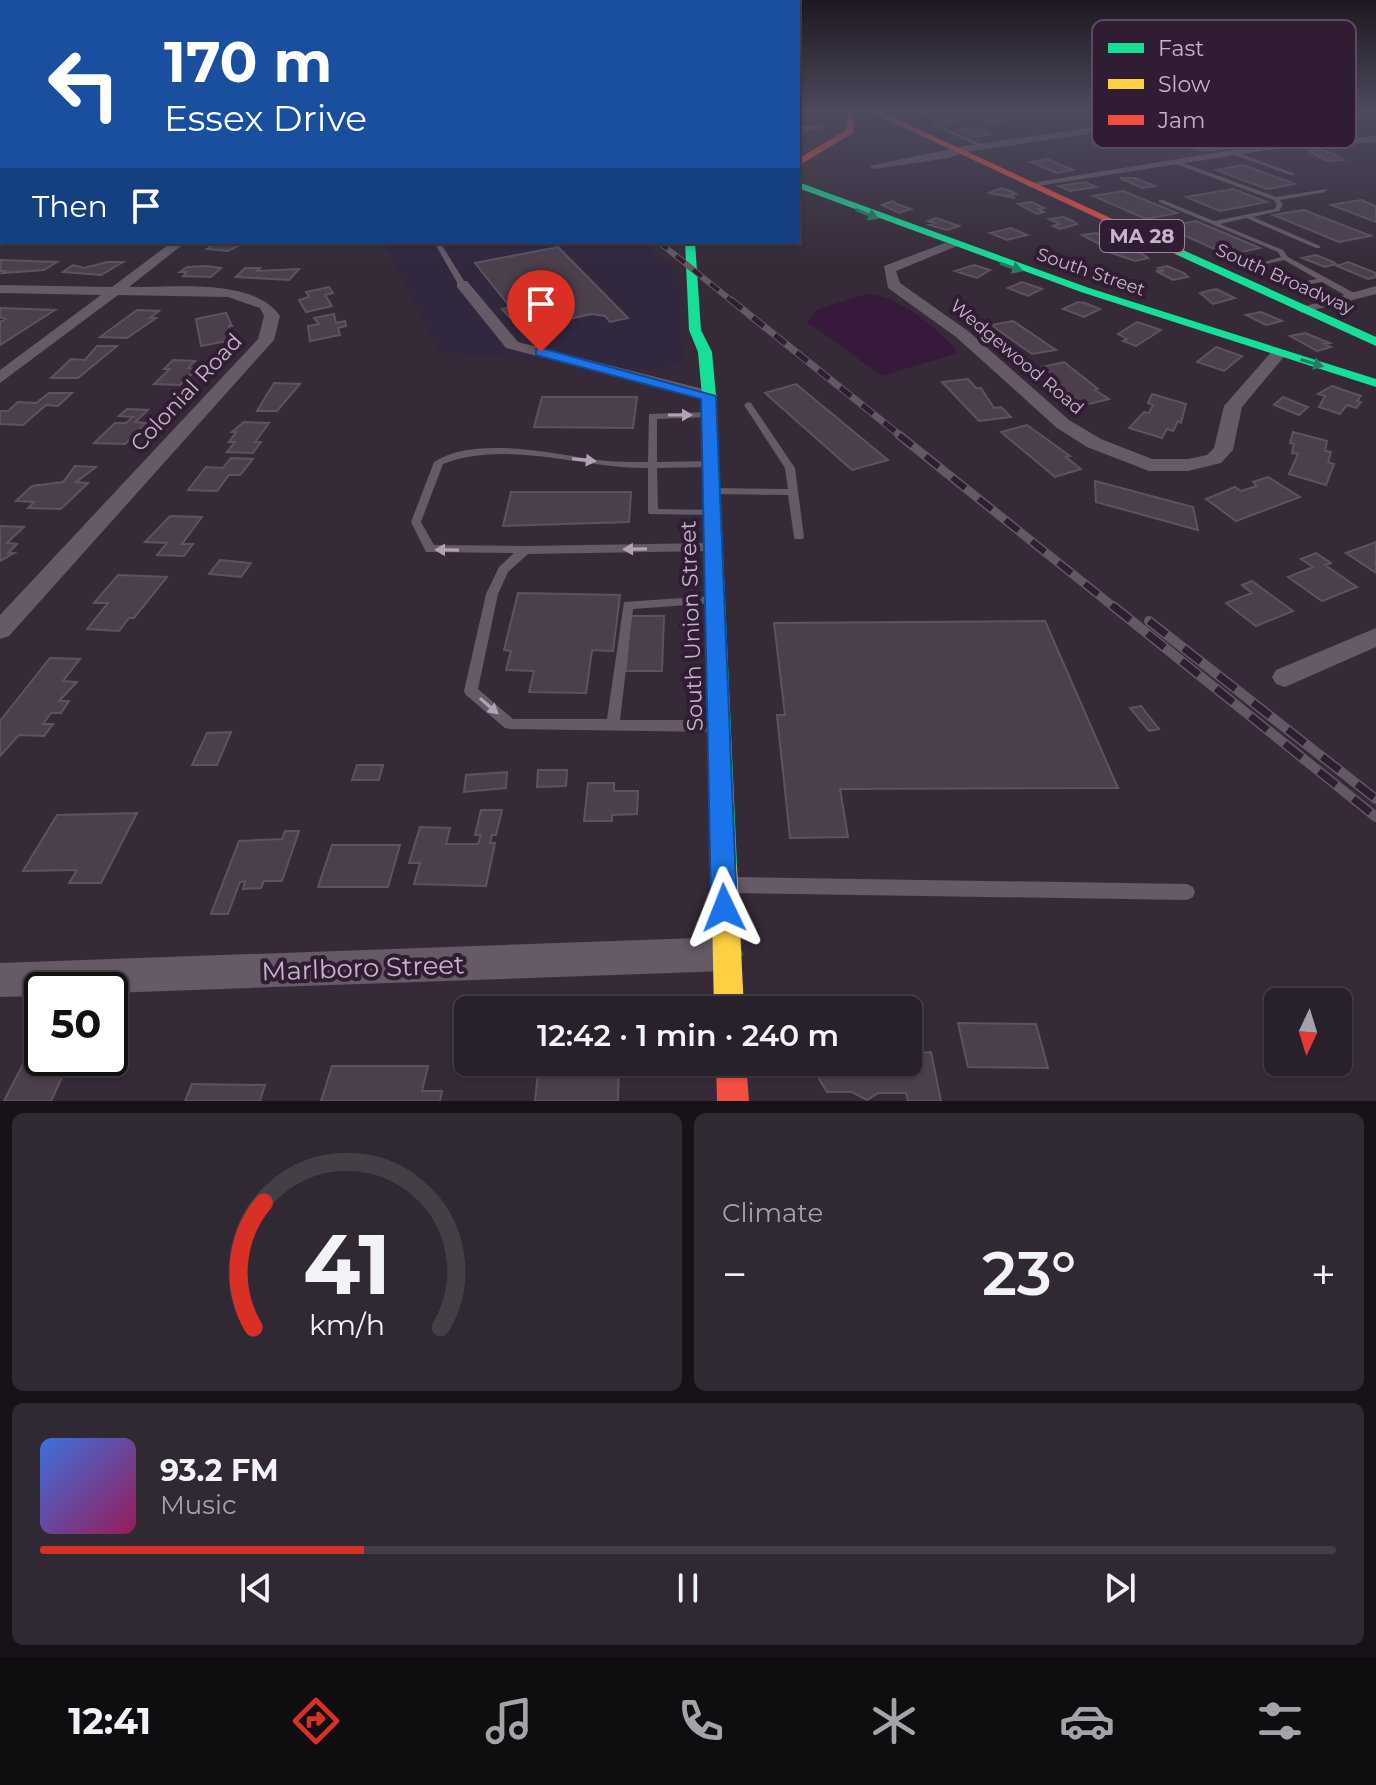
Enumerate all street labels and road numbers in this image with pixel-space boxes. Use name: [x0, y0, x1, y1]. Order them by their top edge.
road number: MA 28: [1100, 220, 1184, 252]
street label: South Broadway: [1213, 239, 1358, 319]
street label: South Street: [1034, 243, 1148, 301]
street label: Wedgewood Road: [946, 295, 1088, 419]
street label: Colonial Road: [125, 328, 248, 457]
street label: South Union Street: [674, 520, 709, 732]
street label: Marlboro Street: [261, 948, 465, 988]

